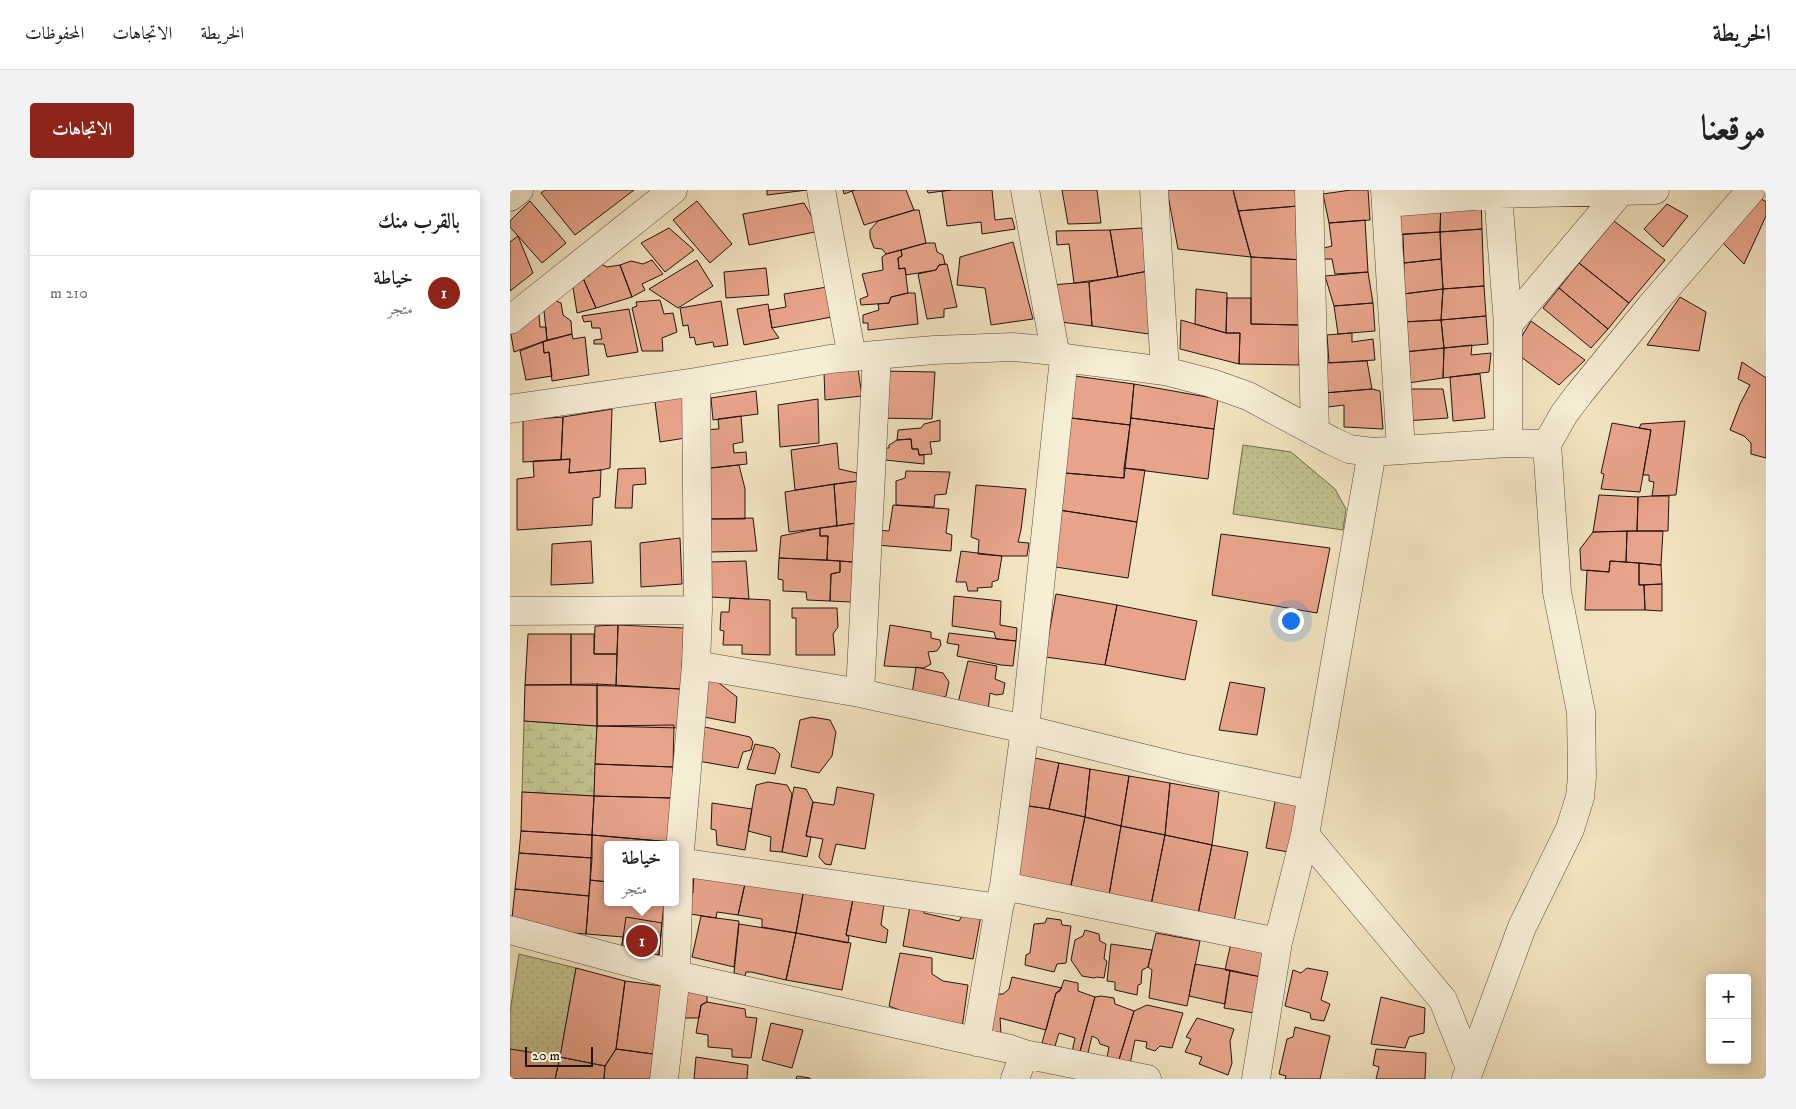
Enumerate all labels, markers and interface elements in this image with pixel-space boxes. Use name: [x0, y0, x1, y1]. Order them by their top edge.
text: الخريطة: [1713, 19, 1771, 49]
text: المحفوظات: [25, 23, 84, 45]
text: الاتجاهات: [112, 23, 172, 45]
text: الخريطة: [200, 23, 244, 45]
button: الاتجاهات: [30, 103, 134, 158]
text: موقعنا: [1701, 107, 1766, 151]
text: بالقرب منك: [378, 209, 460, 235]
text: خياطة: [374, 267, 413, 290]
text: 210 m: [50, 283, 88, 303]
text: 1: [441, 283, 447, 303]
text: متجر: [388, 299, 413, 319]
your location: [1278, 608, 1304, 634]
popup: [604, 841, 679, 906]
text: خياطة: [622, 847, 661, 870]
text: متجر: [622, 879, 647, 899]
pin: 1: [626, 922, 658, 960]
map controls: [1706, 974, 1751, 1064]
button: +: [1706, 974, 1751, 1019]
button: −: [1706, 1019, 1751, 1064]
scale bar: [525, 1044, 592, 1067]
text: 20 m: [532, 1047, 560, 1065]

